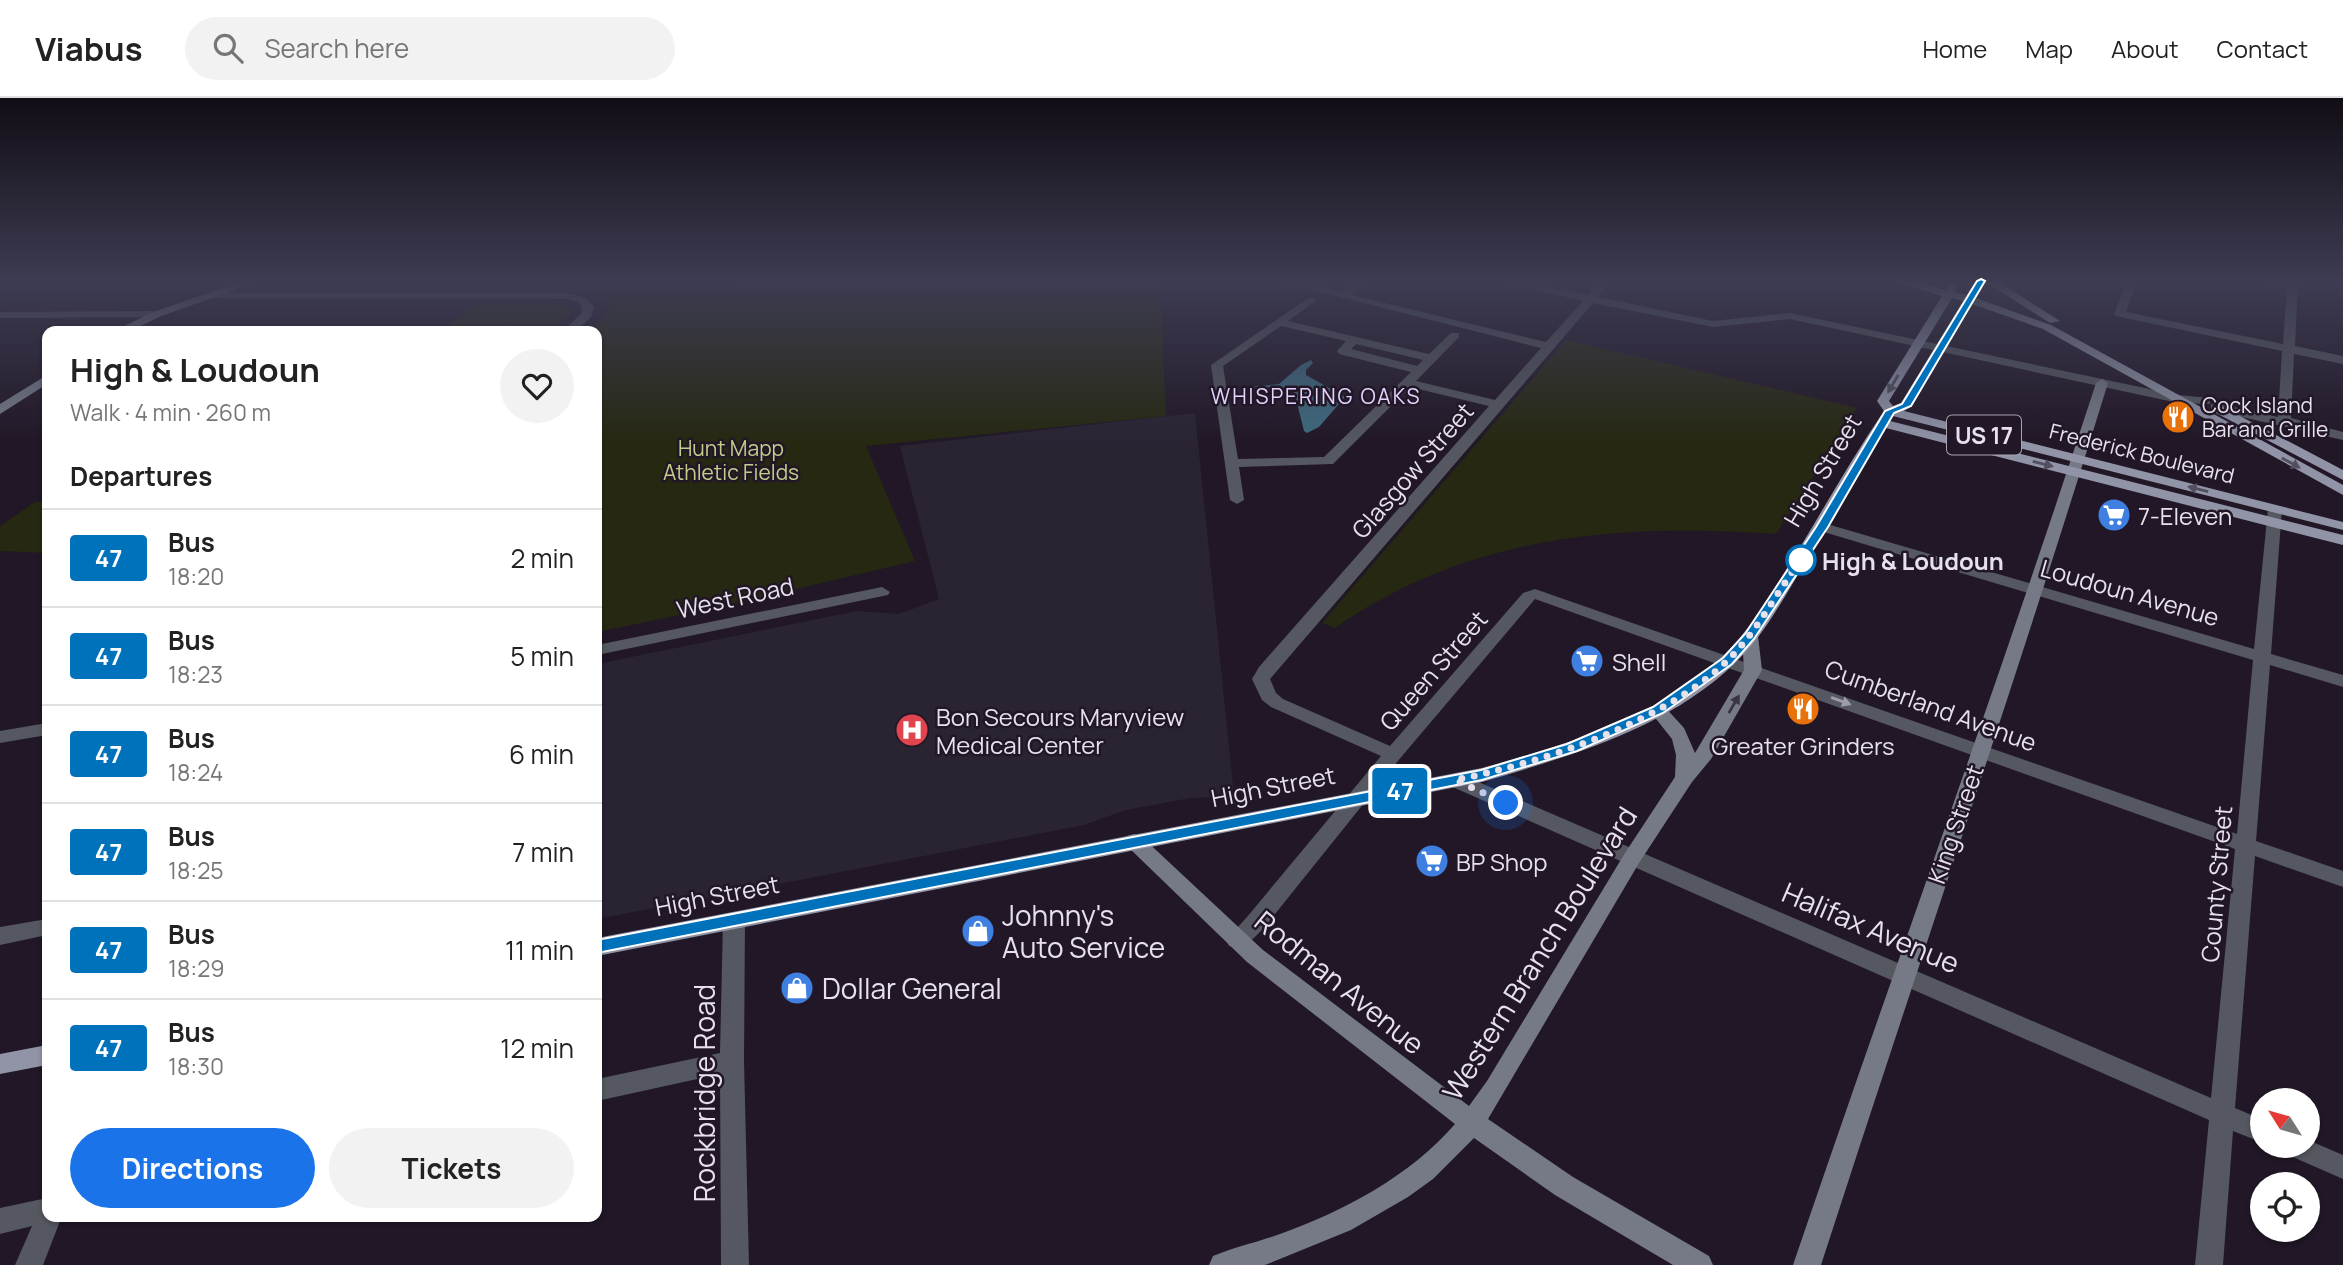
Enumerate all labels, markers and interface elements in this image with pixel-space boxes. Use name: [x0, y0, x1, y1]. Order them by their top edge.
search box: [185, 17, 675, 80]
text: Viabus: [35, 26, 143, 71]
icon: search: [209, 29, 247, 67]
text: Search here: [265, 30, 409, 66]
text: Home: [1922, 32, 1987, 65]
text: Map: [2025, 32, 2073, 65]
text: About: [2111, 32, 2179, 65]
text: Contact: [2217, 32, 2308, 65]
text: High & Loudoun: [70, 347, 320, 392]
button: heart: [500, 349, 574, 423]
one-way arrow: [1887, 374, 1899, 394]
district label: WHISPERING OAKS: [1211, 382, 1421, 410]
place label: Cock Island Bar and Grille: [2202, 391, 2328, 443]
street label: Glasgow Street: [1344, 395, 1480, 545]
text: Walk · 4 min · 260 m: [70, 396, 271, 428]
restaurant icon: Cock Island Bar and Grille: [2159, 398, 2197, 436]
street label: High Street: [1775, 408, 1869, 532]
road number: US 17: [1947, 416, 2021, 454]
street label: Frederick Boulevard: [2047, 416, 2237, 490]
park label: Hunt Mapp Athletic Fields: [663, 434, 799, 486]
one-way arrow: [2281, 457, 2301, 468]
text: Departures: [70, 458, 212, 494]
one-way arrow: [2032, 459, 2054, 470]
one-way arrow: [2187, 483, 2209, 494]
supermarket icon: 7-Eleven: [2095, 496, 2133, 534]
place label: 7-Eleven: [2138, 499, 2232, 532]
text: Bus: [168, 524, 215, 560]
text: 2 min: [510, 540, 574, 576]
text: 47: [95, 541, 122, 574]
place label: High & Loudoun: [1822, 544, 2004, 577]
marker: High & Loudoun: [1786, 545, 1816, 575]
street label: Loudoun Avenue: [2037, 551, 2223, 633]
text: 18:20: [168, 560, 224, 592]
street label: West Road: [673, 568, 797, 626]
street label: Queen Street: [1372, 603, 1494, 737]
text: Bus: [168, 622, 215, 658]
text: 5 min: [510, 638, 574, 674]
text: 47: [95, 639, 122, 672]
supermarket icon: Shell: [1568, 642, 1606, 680]
place label: Shell: [1612, 645, 1666, 678]
street label: Cumberland Avenue: [1821, 651, 2041, 759]
text: 18:23: [168, 658, 223, 690]
restaurant icon: Greater Grinders: [1784, 690, 1822, 728]
one-way arrow: [1727, 694, 1740, 713]
one-way arrow: [1830, 696, 1851, 707]
place label: Bon Secours Maryview Medical Center: [936, 700, 1184, 761]
hospital icon: Bon Secours Maryview Medical Center: [893, 711, 931, 749]
text: Bus: [168, 720, 215, 756]
place label: Greater Grinders: [1711, 729, 1895, 762]
text: 6 min: [509, 736, 574, 772]
text: 47: [95, 737, 122, 770]
text: 18:24: [168, 756, 223, 788]
street label: High Street: [1208, 758, 1338, 814]
street label: King Street: [1919, 760, 1991, 888]
line badge: 47: [1368, 768, 1432, 814]
text: 47: [1386, 774, 1414, 807]
your location: [1488, 785, 1523, 820]
street label: Western Branch Boulevard: [1433, 799, 1645, 1107]
street label: County Street: [2193, 804, 2239, 964]
text: Bus: [168, 818, 215, 854]
text: 7 min: [512, 834, 574, 870]
text: 47: [95, 835, 122, 868]
supermarket icon: BP Shop: [1413, 842, 1451, 880]
place label: BP Shop: [1456, 845, 1547, 878]
text: 18:25: [168, 854, 224, 886]
street label: High Street: [652, 867, 782, 923]
street label: Halifax Avenue: [1777, 873, 1965, 981]
place label: Johnny's Auto Service: [1002, 896, 1165, 966]
street label: Rodman Avenue: [1247, 902, 1433, 1062]
shop icon: Johnny's Auto Service: [959, 912, 997, 950]
text: Bus: [168, 916, 215, 952]
text: 11 min: [505, 932, 574, 968]
text: 47: [95, 933, 122, 966]
text: 18:29: [168, 952, 225, 984]
shop icon: Dollar General: [778, 969, 816, 1007]
place label: Dollar General: [822, 969, 1002, 1007]
street label: Rockbridge Road: [685, 984, 723, 1202]
text: Bus: [168, 1014, 215, 1050]
text: 12 min: [500, 1030, 574, 1066]
text: 47: [95, 1031, 122, 1064]
text: 18:30: [168, 1050, 224, 1082]
north arrow: [2250, 1088, 2320, 1158]
map controls: [2250, 1088, 2320, 1242]
button: Directions: [70, 1128, 315, 1208]
button: Tickets: [329, 1128, 574, 1208]
button: locate: [2250, 1172, 2320, 1242]

